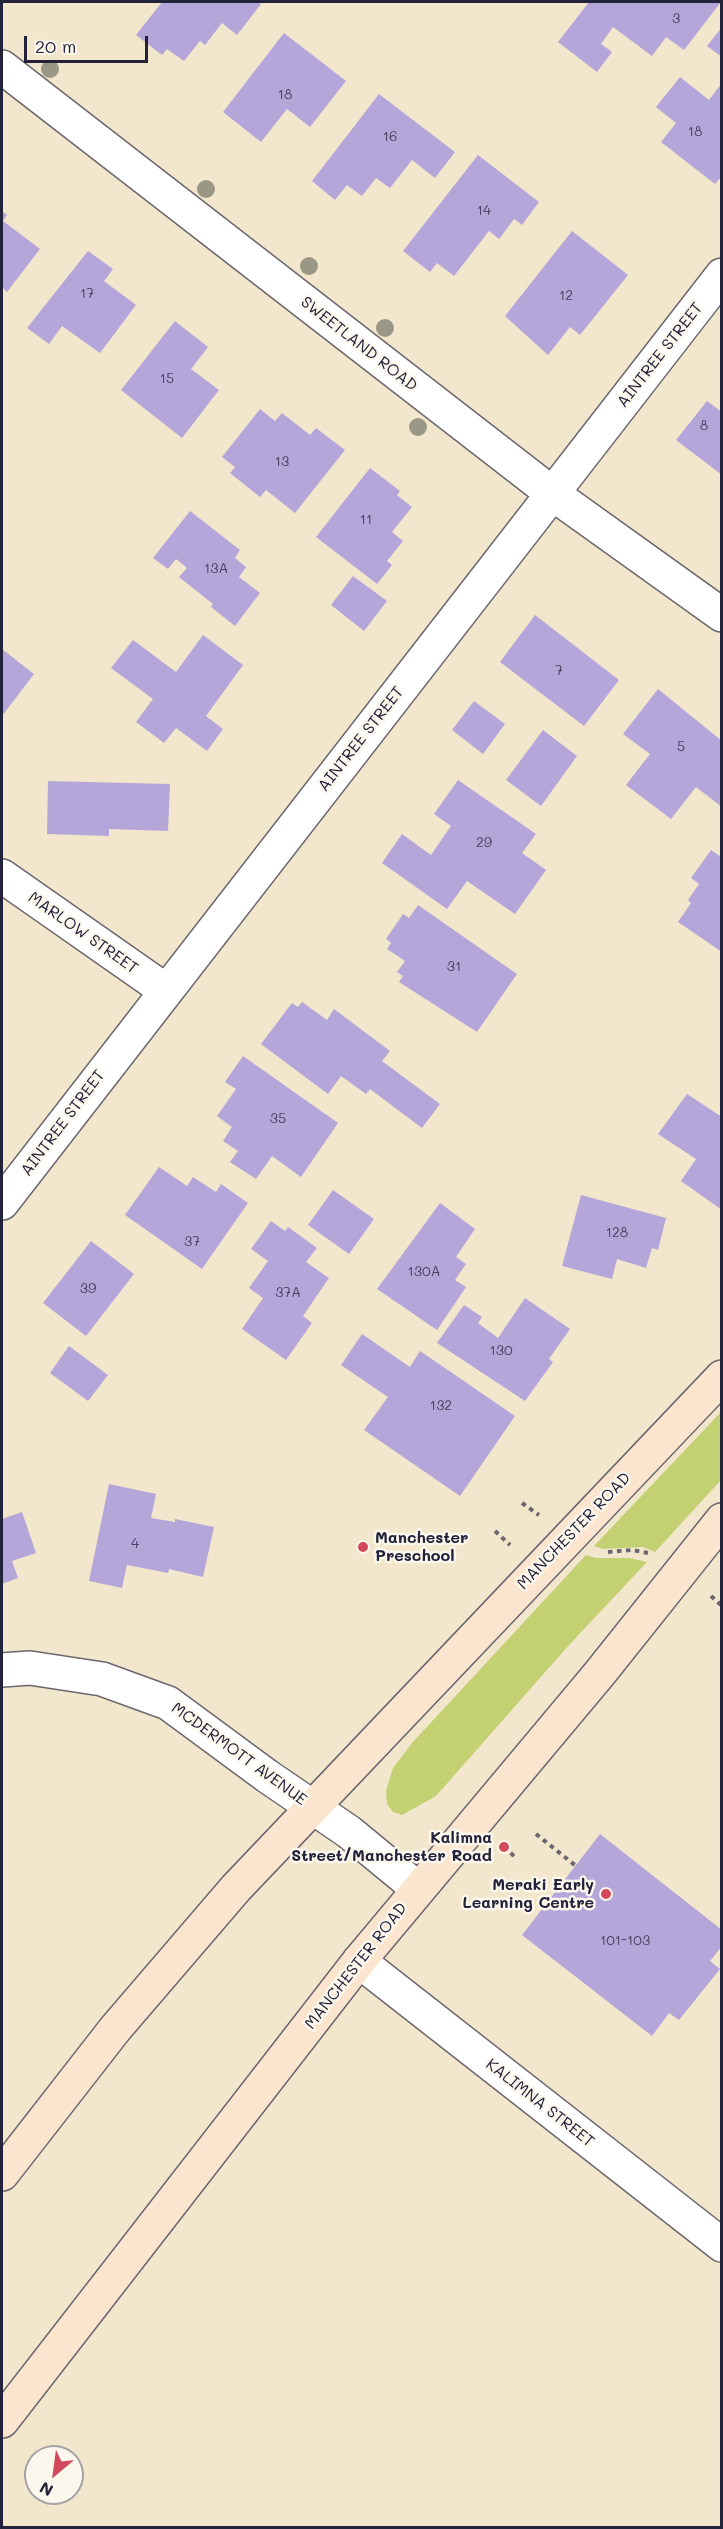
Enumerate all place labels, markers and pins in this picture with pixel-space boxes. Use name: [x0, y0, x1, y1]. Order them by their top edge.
place label: Manchester Preschool: [375, 1528, 468, 1566]
marker: Manchester Preschool: [356, 1540, 370, 1554]
place label: Kalimna Street/Manchester Road: [291, 1828, 492, 1866]
marker: Kalimna Street/Manchester Road: [497, 1840, 511, 1854]
place label: Meraki Early Learning Centre: [462, 1875, 594, 1913]
marker: Meraki Early Learning Centre: [599, 1887, 613, 1901]

